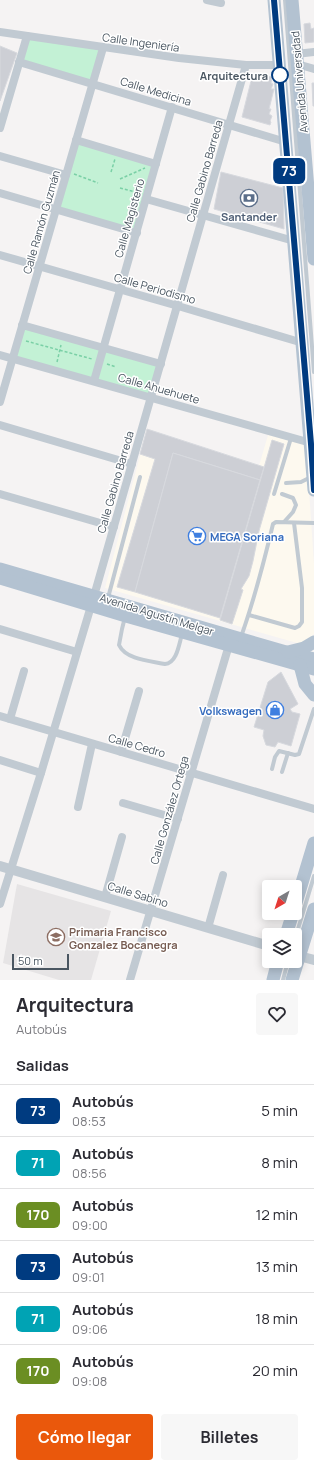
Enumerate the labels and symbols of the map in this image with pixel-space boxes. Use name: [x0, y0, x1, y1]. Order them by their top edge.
street label: Calle Ingeniería: [101, 29, 181, 55]
street label: Avenida Universidad: [287, 31, 311, 133]
marker: Arquitectura: [271, 66, 289, 84]
place label: Arquitectura: [200, 68, 268, 83]
street label: Calle Medicina: [119, 73, 193, 109]
street label: Calle Gabino Barreda: [182, 118, 226, 224]
line badge: 73: [271, 158, 307, 184]
street label: Calle Ramón Guzmán: [19, 168, 63, 276]
street label: Calle Magisterio: [111, 176, 148, 259]
bank icon: Santander: [239, 188, 259, 208]
place label: Santander: [221, 209, 278, 224]
street label: Calle Periodismo: [112, 269, 198, 307]
street label: Calle Ahuehuete: [116, 369, 202, 407]
street label: Calle Gabino Barreda: [93, 429, 137, 535]
supermarket icon: MEGA Soriana: [187, 526, 207, 546]
place label: MEGA Soriana: [210, 529, 284, 544]
street label: Avenida Agustín Melgar: [98, 590, 216, 638]
shop icon: Volkswagen: [265, 700, 285, 720]
place label: Volkswagen: [199, 703, 262, 718]
street label: Calle Cedro: [107, 730, 168, 760]
street label: Calle González Ortega: [146, 754, 192, 866]
street label: Calle Sabino: [106, 878, 171, 910]
north arrow: [262, 880, 302, 920]
place label: Primaria Francisco Gonzalez Bocanegra: [69, 924, 177, 952]
school or university icon: Primaria Francisco Gonzalez Bocanegra: [46, 927, 66, 947]
scale bar: [12, 952, 69, 971]

